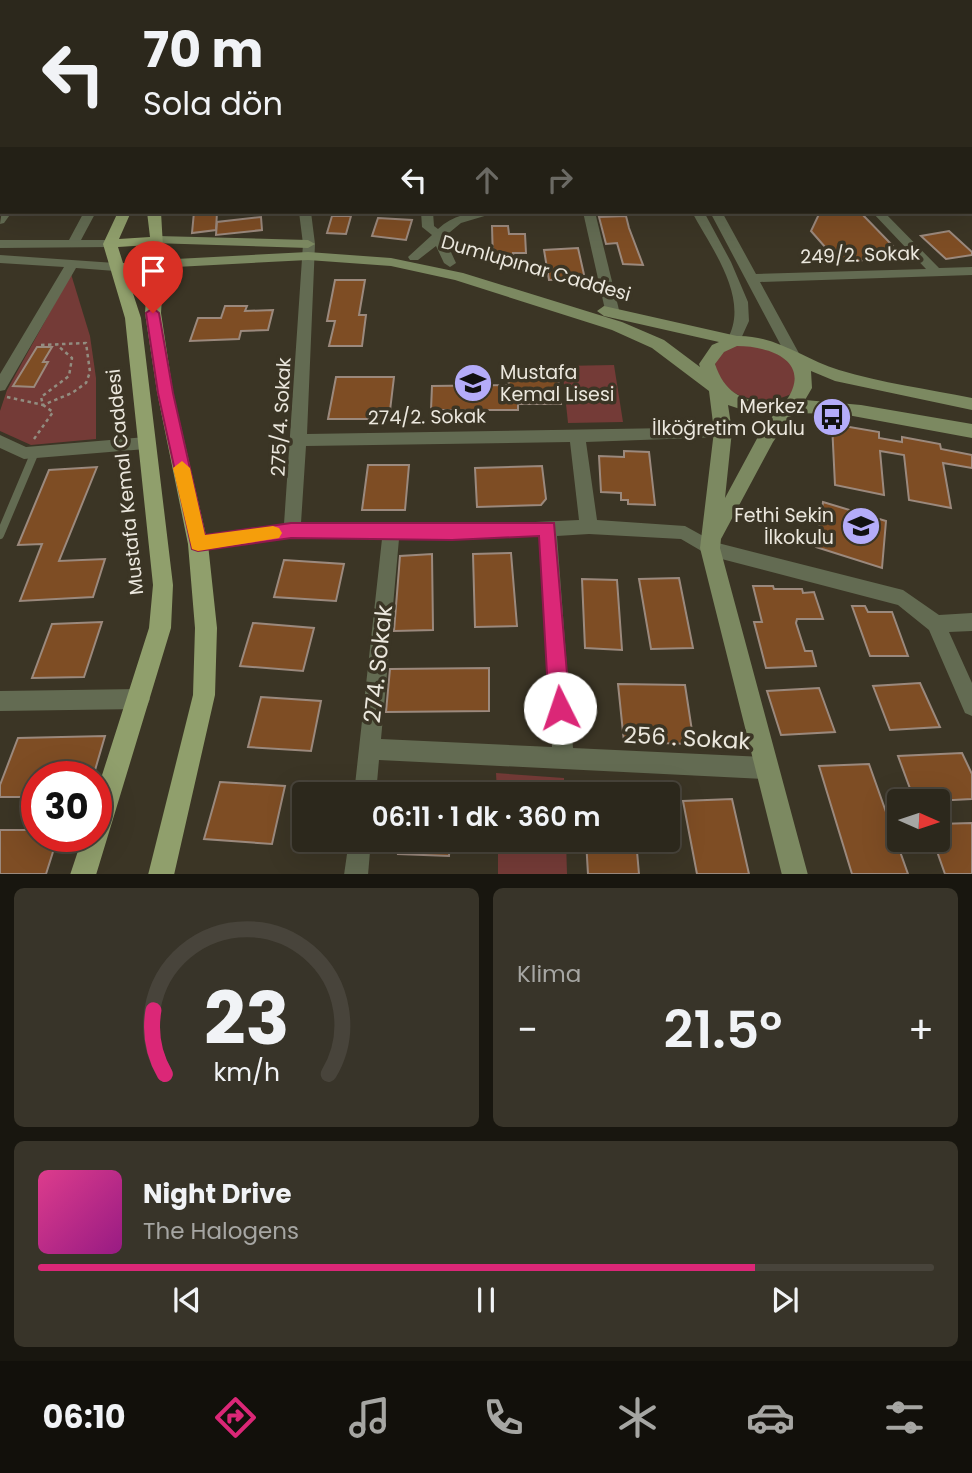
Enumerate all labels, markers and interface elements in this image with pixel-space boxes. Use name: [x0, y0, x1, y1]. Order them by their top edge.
text: 70 m: [143, 16, 263, 84]
icon: left: [28, 28, 119, 119]
text: Sola dön: [143, 81, 283, 126]
icon: left: [395, 161, 433, 199]
icon: ahead: [468, 161, 506, 199]
icon: right: [541, 161, 579, 199]
street label: Dumlupınar Caddesi: [438, 228, 634, 308]
street label: 249/2. Sokak: [800, 239, 920, 271]
pin: [123, 241, 183, 313]
icon: arrive: [134, 252, 172, 290]
street label: 275/4. Sokak: [264, 357, 298, 477]
place label: Mustafa Kemal Lisesi: [500, 359, 615, 408]
school or university icon: Mustafa Kemal Lisesi: [452, 362, 494, 404]
street label: Mustafa Kemal Caddesi: [100, 368, 150, 596]
place label: Merkez İlköğretim Okulu: [652, 393, 805, 442]
bus stop icon: Merkez İlköğretim Okulu: [811, 396, 853, 438]
street label: 274/2. Sokak: [368, 402, 486, 432]
place label: Fethi Sekin İlkokulu: [734, 502, 834, 551]
school or university icon: Fethi Sekin İlkokulu: [840, 505, 882, 547]
street label: 274. Sokak: [356, 603, 400, 725]
position arrow: [523, 671, 597, 745]
street label: 256 . Sokak: [623, 719, 751, 757]
speed limit sign: 30: [21, 761, 112, 852]
north arrow: [887, 789, 950, 852]
map controls: [887, 789, 950, 852]
text: 06:11 · 1 dk · 360 m: [372, 799, 600, 835]
text: Klima: [517, 958, 581, 990]
text: 23: [204, 968, 289, 1069]
text: 21.5°: [664, 993, 782, 1066]
text: −: [517, 1003, 538, 1056]
text: +: [908, 1003, 934, 1056]
text: km/h: [213, 1054, 280, 1089]
text: Night Drive: [143, 1176, 291, 1212]
text: The Halogens: [143, 1215, 299, 1247]
icon: previous: [168, 1281, 206, 1319]
icon: pause: [467, 1281, 505, 1319]
icon: next: [766, 1281, 804, 1319]
icon: directions: [211, 1393, 260, 1442]
icon: music: [345, 1393, 394, 1442]
icon: phone: [479, 1393, 528, 1442]
icon: climate: [613, 1393, 662, 1442]
icon: car: [746, 1393, 795, 1442]
icon: filters: [880, 1393, 929, 1442]
text: 06:10: [42, 1394, 126, 1439]

